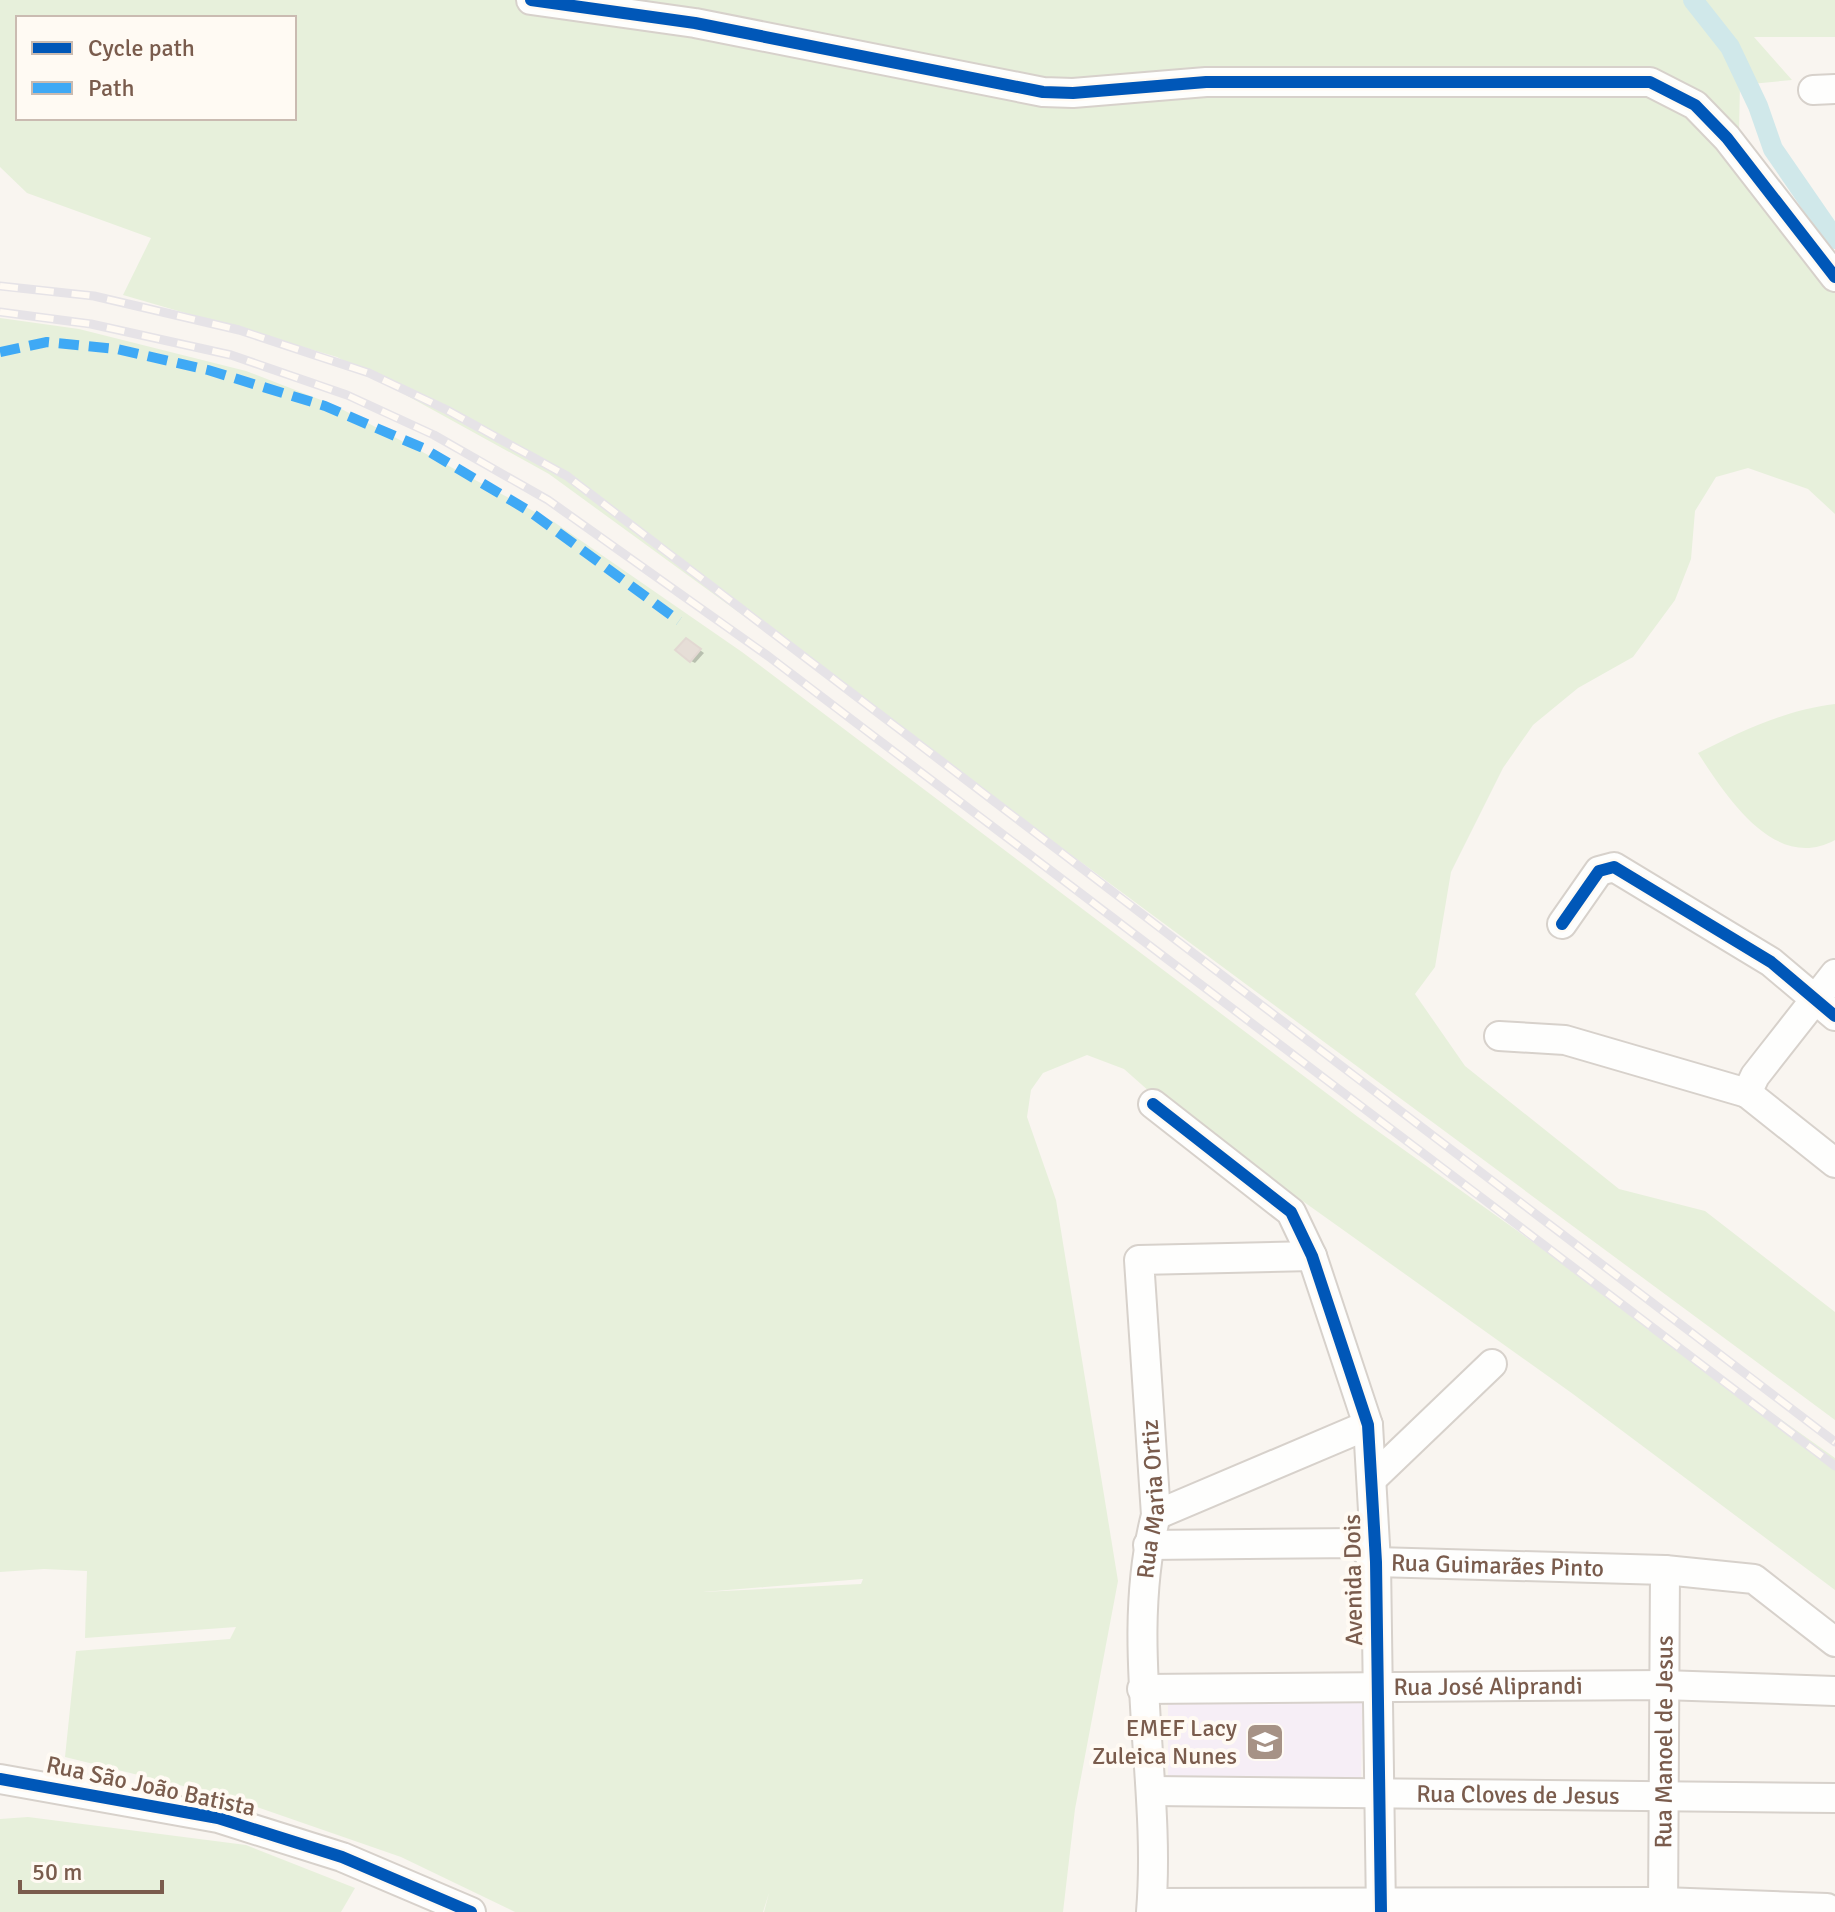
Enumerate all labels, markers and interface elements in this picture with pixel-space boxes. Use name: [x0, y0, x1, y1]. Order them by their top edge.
legend: [16, 16, 296, 120]
text: Cycle path: [88, 33, 195, 63]
text: Path: [88, 73, 134, 103]
street label: Rua Maria Ortiz: [1130, 1419, 1171, 1580]
street label: Avenida Dois: [1337, 1514, 1369, 1646]
street label: Rua Guimarães Pinto: [1390, 1547, 1604, 1583]
street label: Rua Manoel de Jesus: [1648, 1635, 1680, 1849]
street label: Rua José Aliprandi: [1393, 1671, 1583, 1702]
place label: EMEF Lacy Zuleica Nunes: [1092, 1713, 1237, 1771]
school or university icon: EMEF Lacy Zuleica Nunes: [1244, 1721, 1286, 1763]
street label: Rua São João Batista: [44, 1749, 258, 1823]
street label: Rua Cloves de Jesus: [1416, 1779, 1620, 1811]
scale bar: [20, 1844, 162, 1894]
text: 50 m: [32, 1857, 82, 1887]

